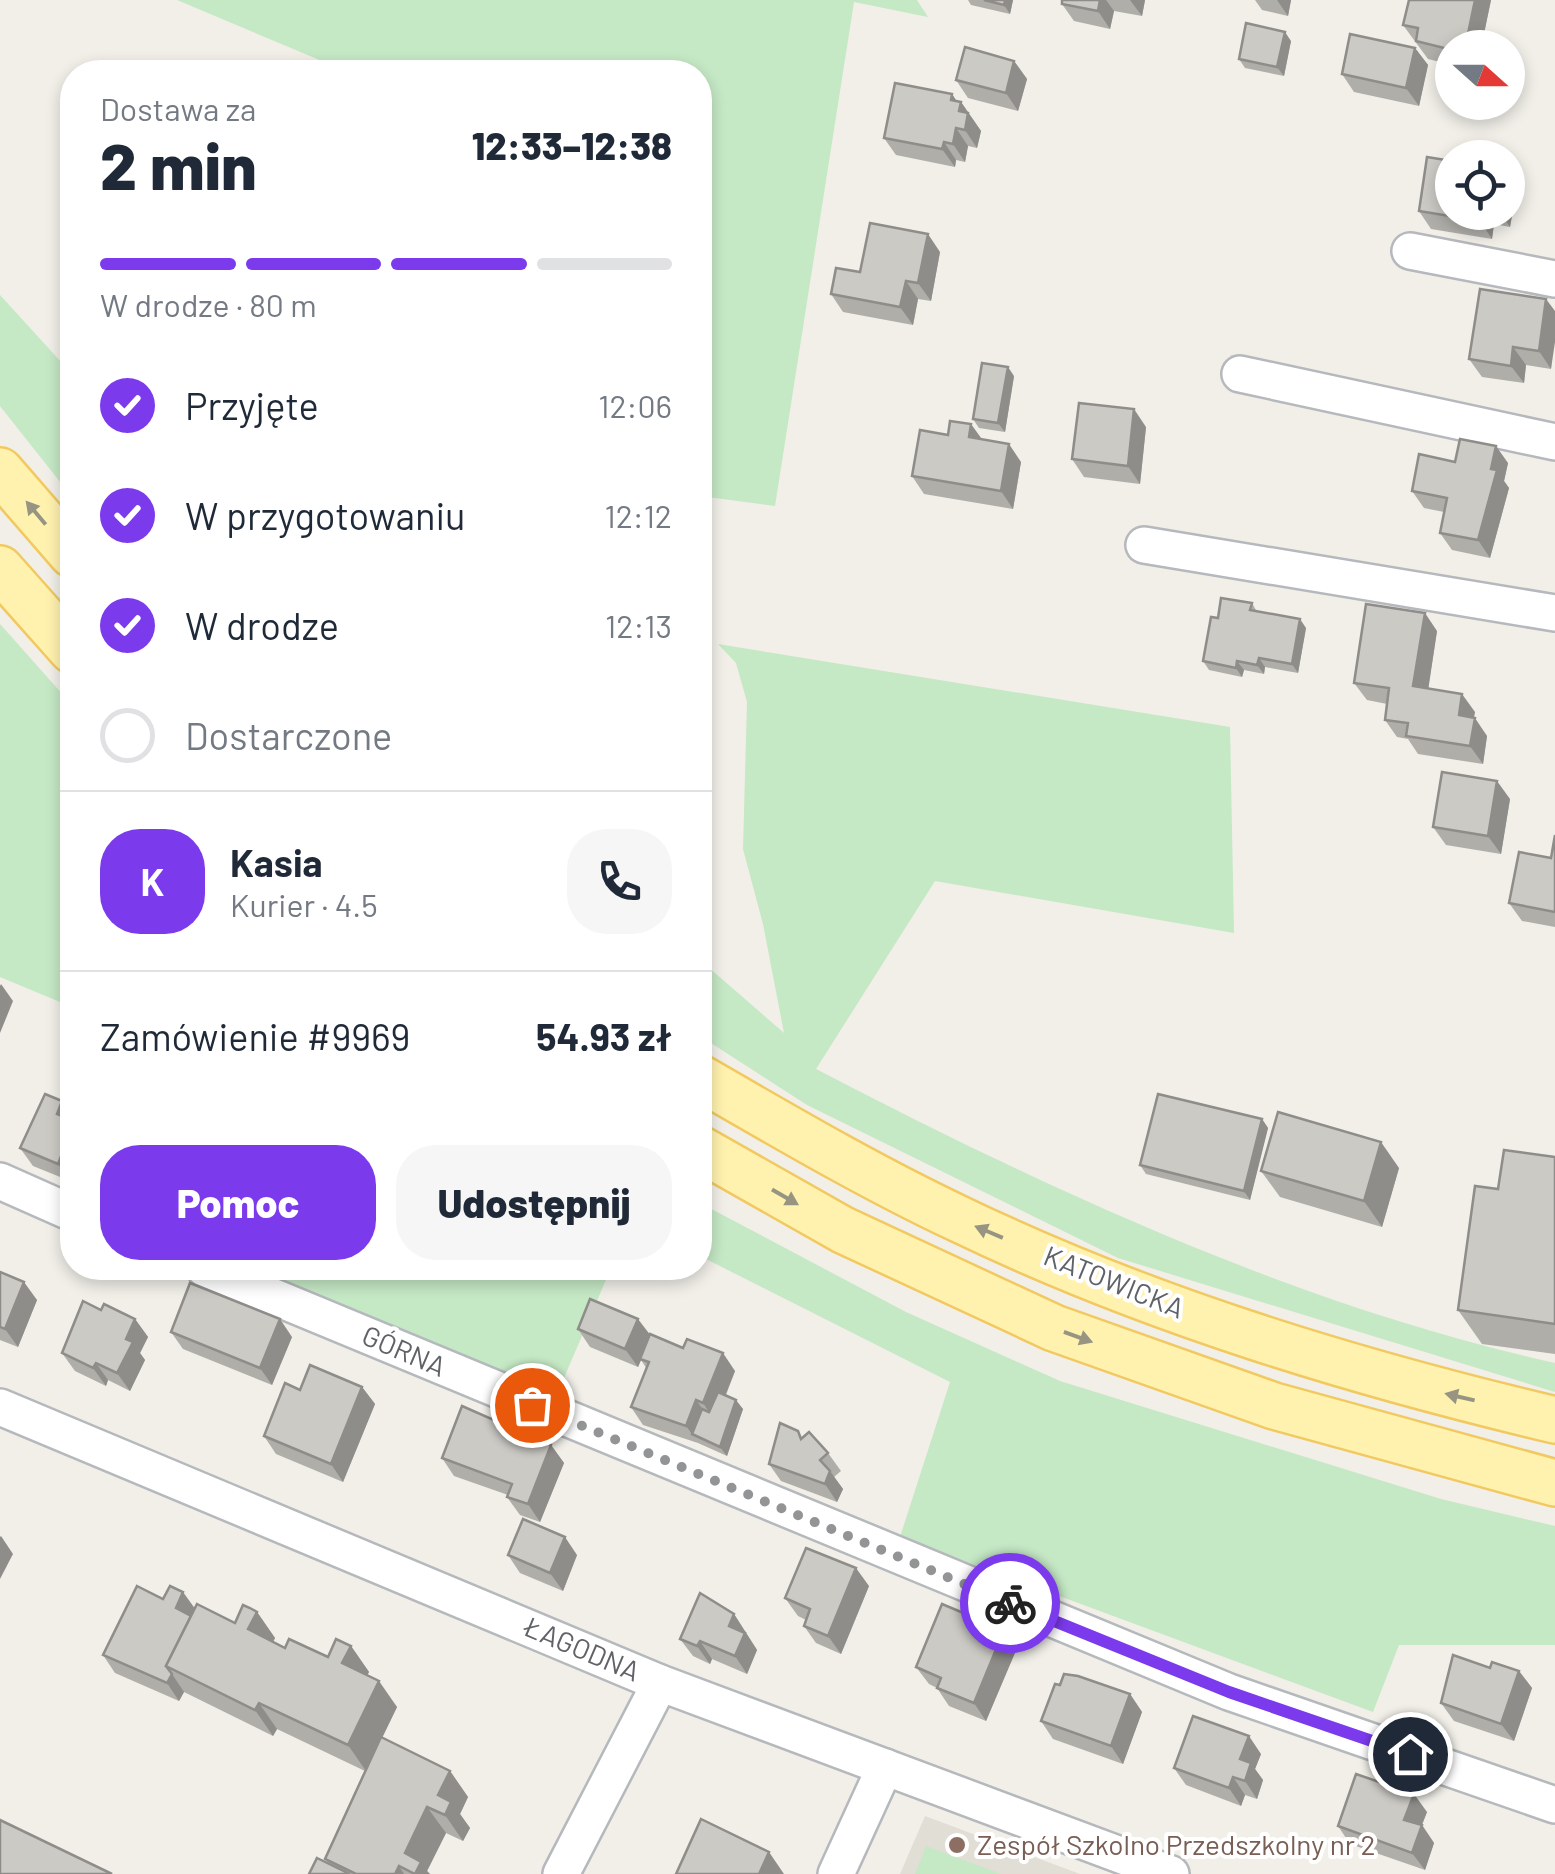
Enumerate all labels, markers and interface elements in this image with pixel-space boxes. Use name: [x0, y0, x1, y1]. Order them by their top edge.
north arrow: [1435, 30, 1525, 120]
map controls: [1435, 30, 1525, 230]
text: Dostawa za: [100, 89, 256, 127]
text: 12:33–12:38: [472, 122, 672, 168]
text: 2 min: [100, 125, 257, 203]
button: locate: [1435, 140, 1525, 230]
text: W drodze · 80 m: [100, 285, 317, 323]
icon: check: [100, 378, 155, 433]
text: Przyjęte: [185, 382, 319, 428]
text: 12:06: [598, 386, 672, 424]
icon: check: [100, 488, 155, 543]
text: W przygotowaniu: [185, 492, 465, 538]
text: 12:12: [604, 496, 672, 534]
one-way arrow: [25, 501, 47, 526]
icon: check: [100, 598, 155, 653]
text: W drodze: [185, 602, 339, 648]
text: 12:13: [605, 606, 672, 644]
text: Dostarczone: [185, 712, 392, 758]
button: phone: [567, 829, 672, 934]
text: Kasia: [230, 839, 323, 885]
text: K: [141, 858, 164, 904]
text: Kurier · 4.5: [230, 885, 378, 923]
text: Zamówienie #9969: [100, 1013, 410, 1059]
text: 54.93 zł: [536, 1013, 672, 1059]
button: Pomoc: [100, 1145, 376, 1260]
button: Udostępnij: [396, 1145, 672, 1260]
one-way arrow: [771, 1188, 799, 1205]
one-way arrow: [974, 1224, 1004, 1240]
street label: KATOWICKA: [1039, 1237, 1190, 1325]
street label: GÓRNA: [357, 1317, 451, 1383]
one-way arrow: [1063, 1330, 1093, 1345]
pin: [490, 1363, 575, 1448]
icon: bag: [505, 1378, 560, 1433]
one-way arrow: [1444, 1389, 1475, 1404]
courier: [960, 1553, 1060, 1653]
icon: bike: [983, 1576, 1038, 1631]
street label: ŁAGODNA: [518, 1608, 645, 1688]
pin: [1368, 1712, 1453, 1797]
icon: home: [1383, 1727, 1438, 1782]
place label: Zespół Szkolno Przedszkolny nr 2: [977, 1827, 1376, 1861]
marker: Zespół Szkolno Przedszkolny nr 2: [946, 1834, 968, 1856]

